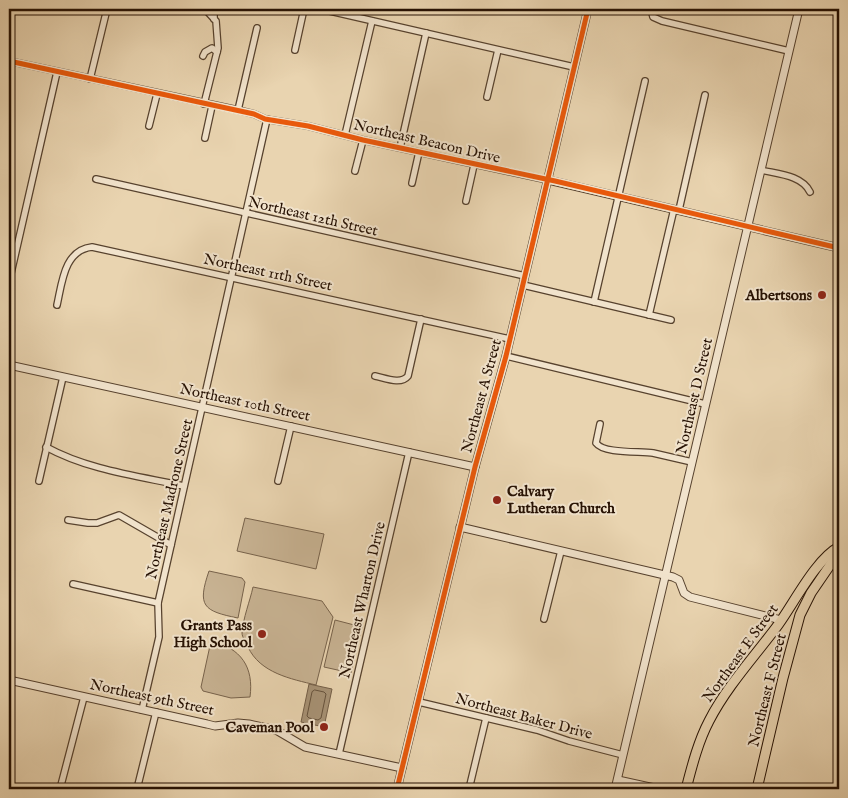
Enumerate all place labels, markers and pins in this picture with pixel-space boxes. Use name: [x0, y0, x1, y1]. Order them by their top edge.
place label: Albertsons: [745, 286, 813, 305]
marker: Albertsons: [816, 289, 828, 301]
place label: Calvary Lutheran Church: [507, 482, 616, 518]
marker: Calvary Lutheran Church: [491, 494, 503, 506]
place label: Grants Pass High School: [173, 616, 253, 652]
marker: Grants Pass High School: [256, 628, 268, 640]
place label: Caveman Pool: [226, 718, 315, 737]
marker: Caveman Pool: [318, 721, 330, 733]

